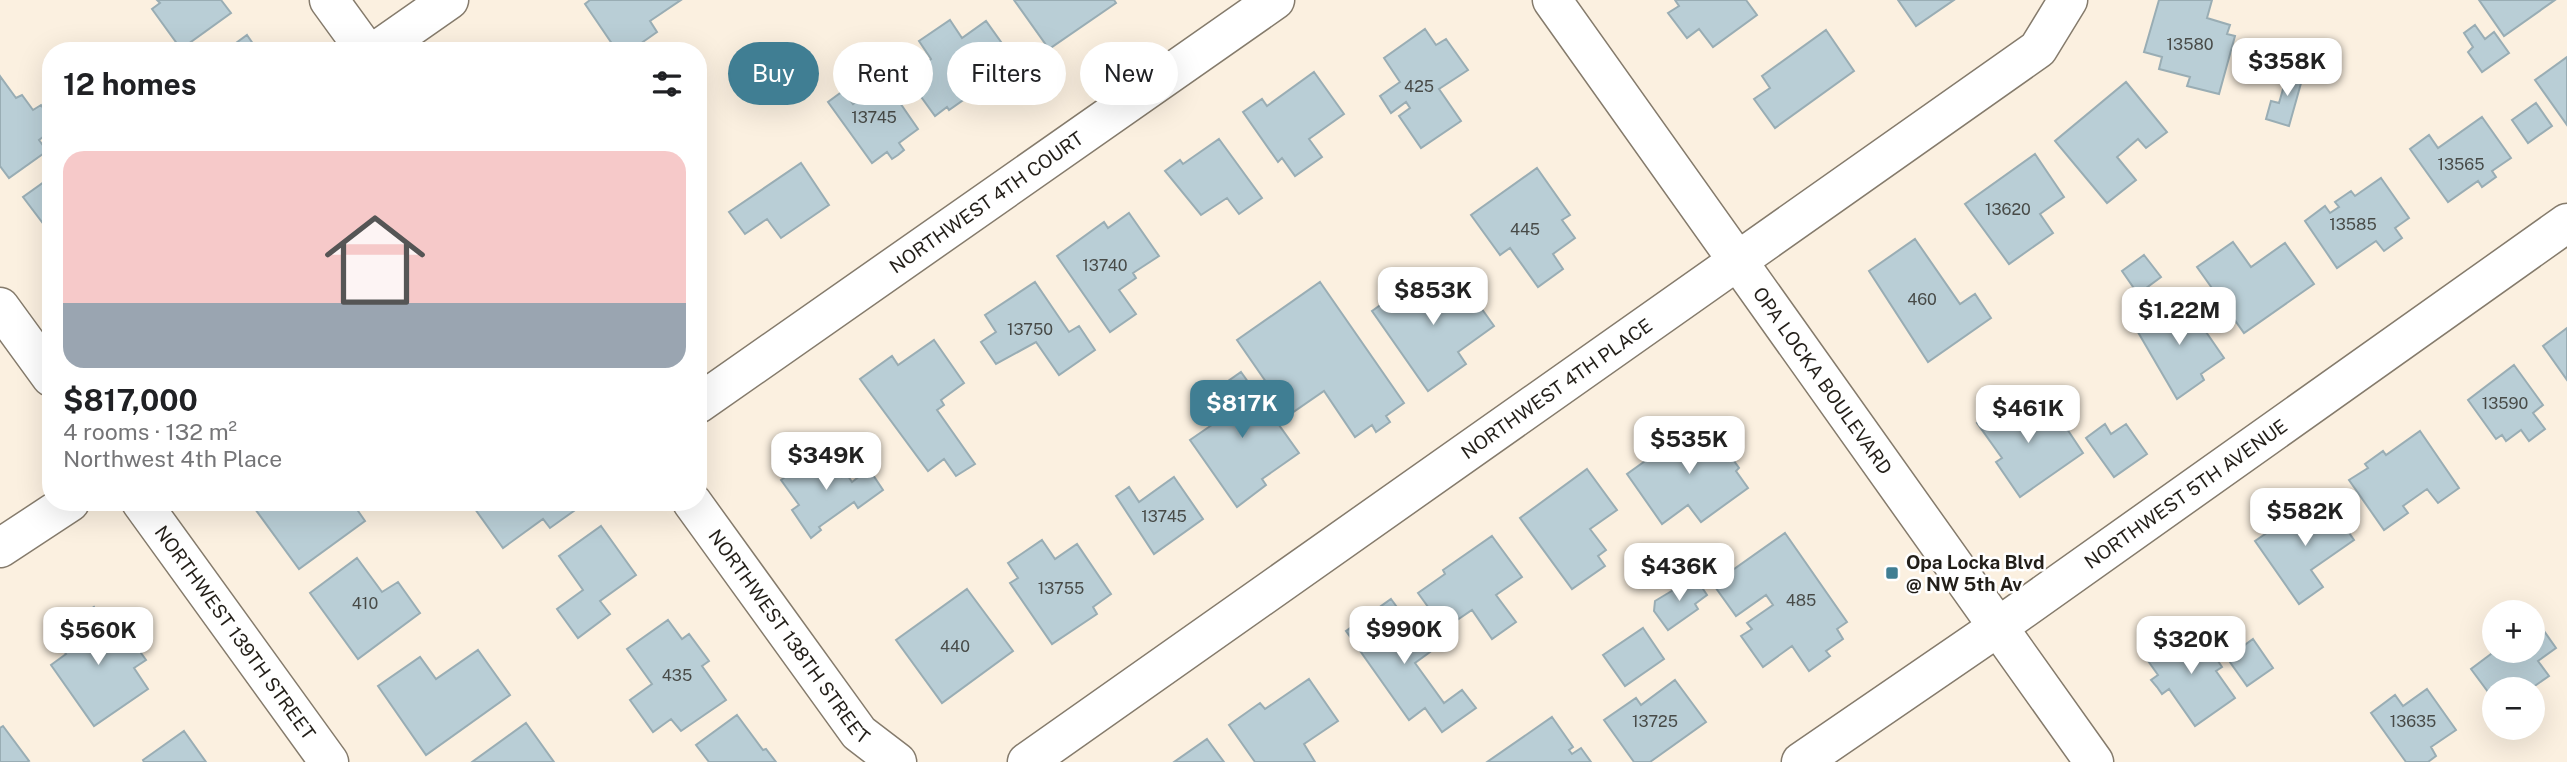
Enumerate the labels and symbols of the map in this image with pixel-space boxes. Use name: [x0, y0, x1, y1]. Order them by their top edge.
house number: 13580: [2167, 35, 2214, 54]
pin: $358K: [2238, 38, 2336, 98]
house number: 425: [1404, 77, 1434, 96]
house number: 13745: [851, 108, 897, 127]
street label: NORTHWEST 4TH COURT: [885, 127, 1087, 277]
house number: 13565: [2437, 155, 2485, 174]
house number: 13620: [1985, 200, 2031, 219]
house number: 13585: [2329, 215, 2377, 234]
house number: 445: [1510, 220, 1540, 239]
house number: 13740: [1082, 256, 1128, 275]
pin: $853K: [1384, 268, 1482, 327]
street label: OPA LOCKA BOULEVARD: [1749, 283, 1897, 478]
pin: $1.22M: [2122, 288, 2236, 347]
house number: 460: [1907, 290, 1937, 309]
street label: NORTHWEST 4TH PLACE: [1457, 314, 1656, 463]
house number: 13750: [1007, 320, 1053, 339]
pin: $817K: [1193, 380, 1291, 440]
pin: $461K: [1979, 386, 2077, 445]
house number: 13590: [2482, 394, 2528, 413]
street label: NORTHWEST 5TH AVENUE: [2080, 414, 2291, 573]
pin: $535K: [1640, 416, 1738, 476]
pin: $349K: [777, 433, 875, 492]
pin: $582K: [2256, 489, 2354, 548]
house number: 13745: [1141, 507, 1187, 526]
street label: NORTHWEST 139TH STREET: [151, 521, 320, 744]
street label: NORTHWEST 138TH STREET: [704, 525, 874, 748]
pin: $436K: [1630, 544, 1728, 603]
place label: Opa Locka Blvd @ NW 5th Av: [1906, 551, 2044, 595]
marker: Opa Locka Blvd @ NW 5th Av: [1884, 565, 1900, 581]
house number: 13755: [1038, 579, 1084, 598]
house number: 485: [1786, 591, 1816, 610]
house number: 410: [352, 594, 378, 613]
pin: $990K: [1355, 606, 1453, 666]
pin: $560K: [49, 608, 147, 667]
pin: $320K: [2142, 616, 2240, 676]
house number: 440: [940, 637, 970, 656]
house number: 435: [662, 666, 692, 685]
house number: 13725: [1632, 712, 1678, 731]
house number: 13635: [2390, 712, 2436, 731]

